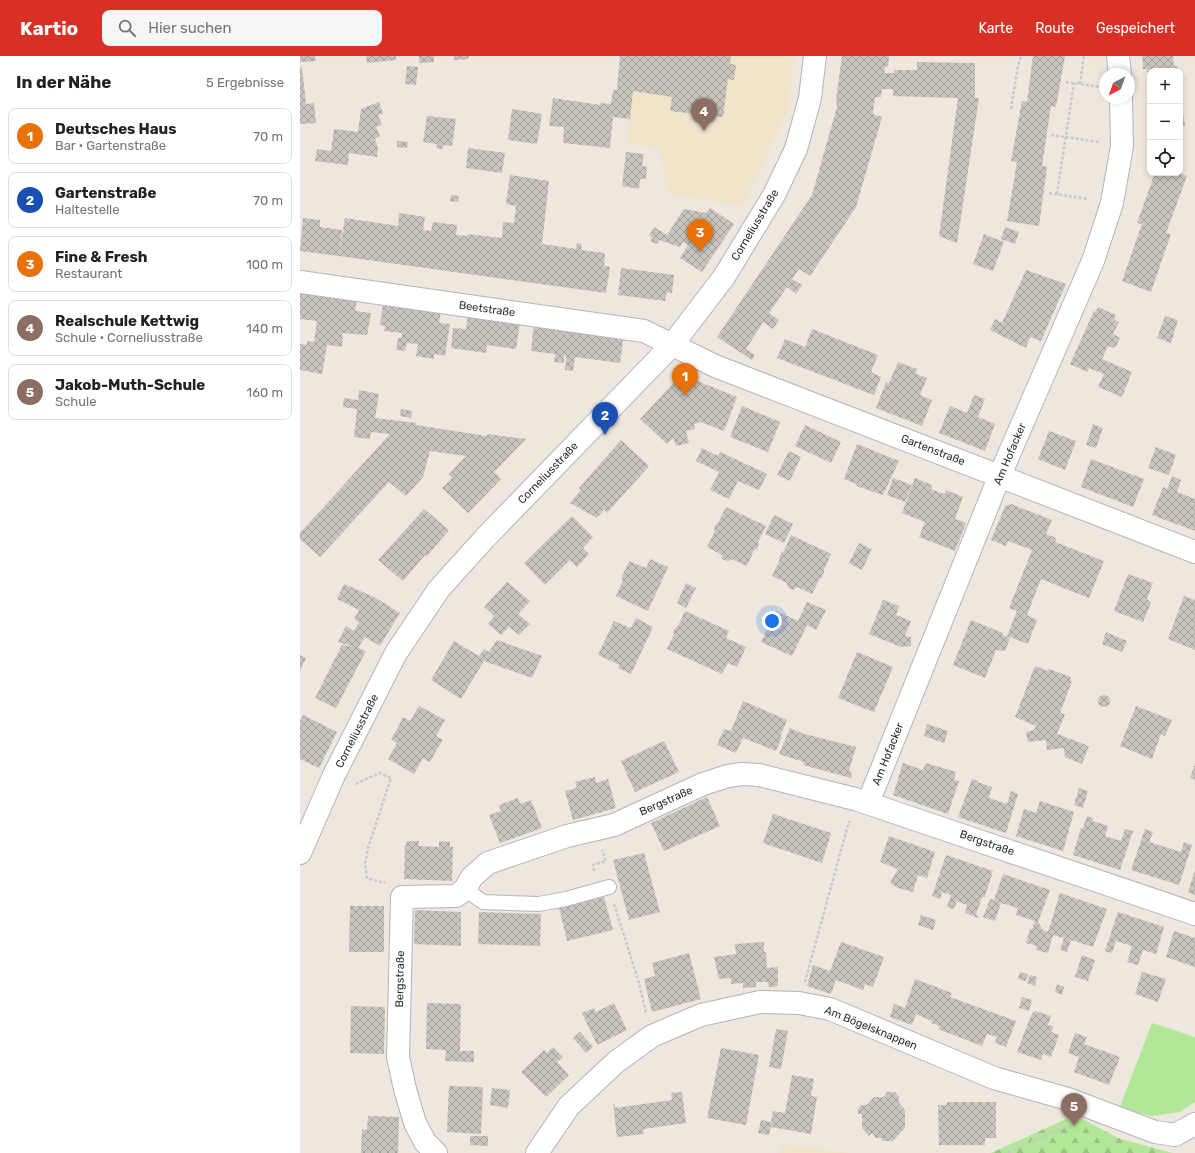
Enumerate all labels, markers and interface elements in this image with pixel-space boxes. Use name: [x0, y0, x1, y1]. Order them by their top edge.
search box: [102, 10, 382, 46]
text: Kartio: [20, 17, 78, 40]
icon: search: [116, 17, 138, 39]
text: Hier suchen: [148, 19, 232, 37]
text: Karte: [978, 20, 1013, 37]
text: Route: [1035, 20, 1074, 37]
text: Gespeichert: [1096, 20, 1175, 37]
north arrow: [1099, 68, 1135, 104]
map controls: [1147, 68, 1183, 176]
button: +: [1147, 68, 1183, 104]
text: In der Nähe: [16, 72, 111, 92]
text: 5 Ergebnisse: [206, 75, 284, 90]
pin: 4: [691, 98, 717, 131]
button: −: [1147, 104, 1183, 140]
text: Deutsches Haus: [55, 120, 177, 138]
text: 1: [27, 129, 33, 144]
text: 70 m: [253, 129, 283, 144]
text: Bar · Gartenstraße: [55, 138, 166, 153]
button: locate: [1147, 140, 1183, 176]
text: Gartenstraße: [55, 184, 156, 202]
street label: Corneliusstraße: [729, 187, 781, 263]
text: 2: [26, 193, 34, 208]
text: 70 m: [253, 193, 283, 208]
text: Haltestelle: [55, 202, 120, 217]
pin: 3: [687, 219, 713, 252]
text: Fine & Fresh: [55, 248, 147, 266]
text: 3: [26, 257, 34, 272]
text: 100 m: [246, 257, 283, 272]
text: Restaurant: [55, 266, 122, 281]
street label: Beetstraße: [458, 299, 516, 319]
text: Realschule Kettwig: [55, 312, 199, 330]
text: 4: [26, 321, 34, 336]
text: 140 m: [246, 321, 283, 336]
text: Schule · Corneliusstraße: [55, 330, 203, 345]
pin: 1: [672, 363, 698, 396]
text: Jakob-Muth-Schule: [55, 376, 205, 394]
text: 5: [26, 385, 34, 400]
text: 160 m: [247, 385, 283, 400]
text: Schule: [55, 394, 96, 409]
pin: 2: [592, 402, 618, 435]
street label: Am Hofacker: [991, 420, 1029, 487]
street label: Gartenstraße: [899, 432, 967, 468]
street label: Corneliusstraße: [515, 439, 581, 507]
your location: [762, 611, 782, 631]
street label: Corneliusstraße: [333, 692, 381, 770]
street label: Am Hofacker: [870, 720, 907, 787]
street label: Bergstraße: [637, 784, 695, 818]
street label: Bergstraße: [958, 828, 1016, 858]
street label: Bergstraße: [393, 950, 407, 1008]
street label: Am Bögelsknappen: [823, 1003, 919, 1053]
pin: 5: [1061, 1093, 1087, 1126]

